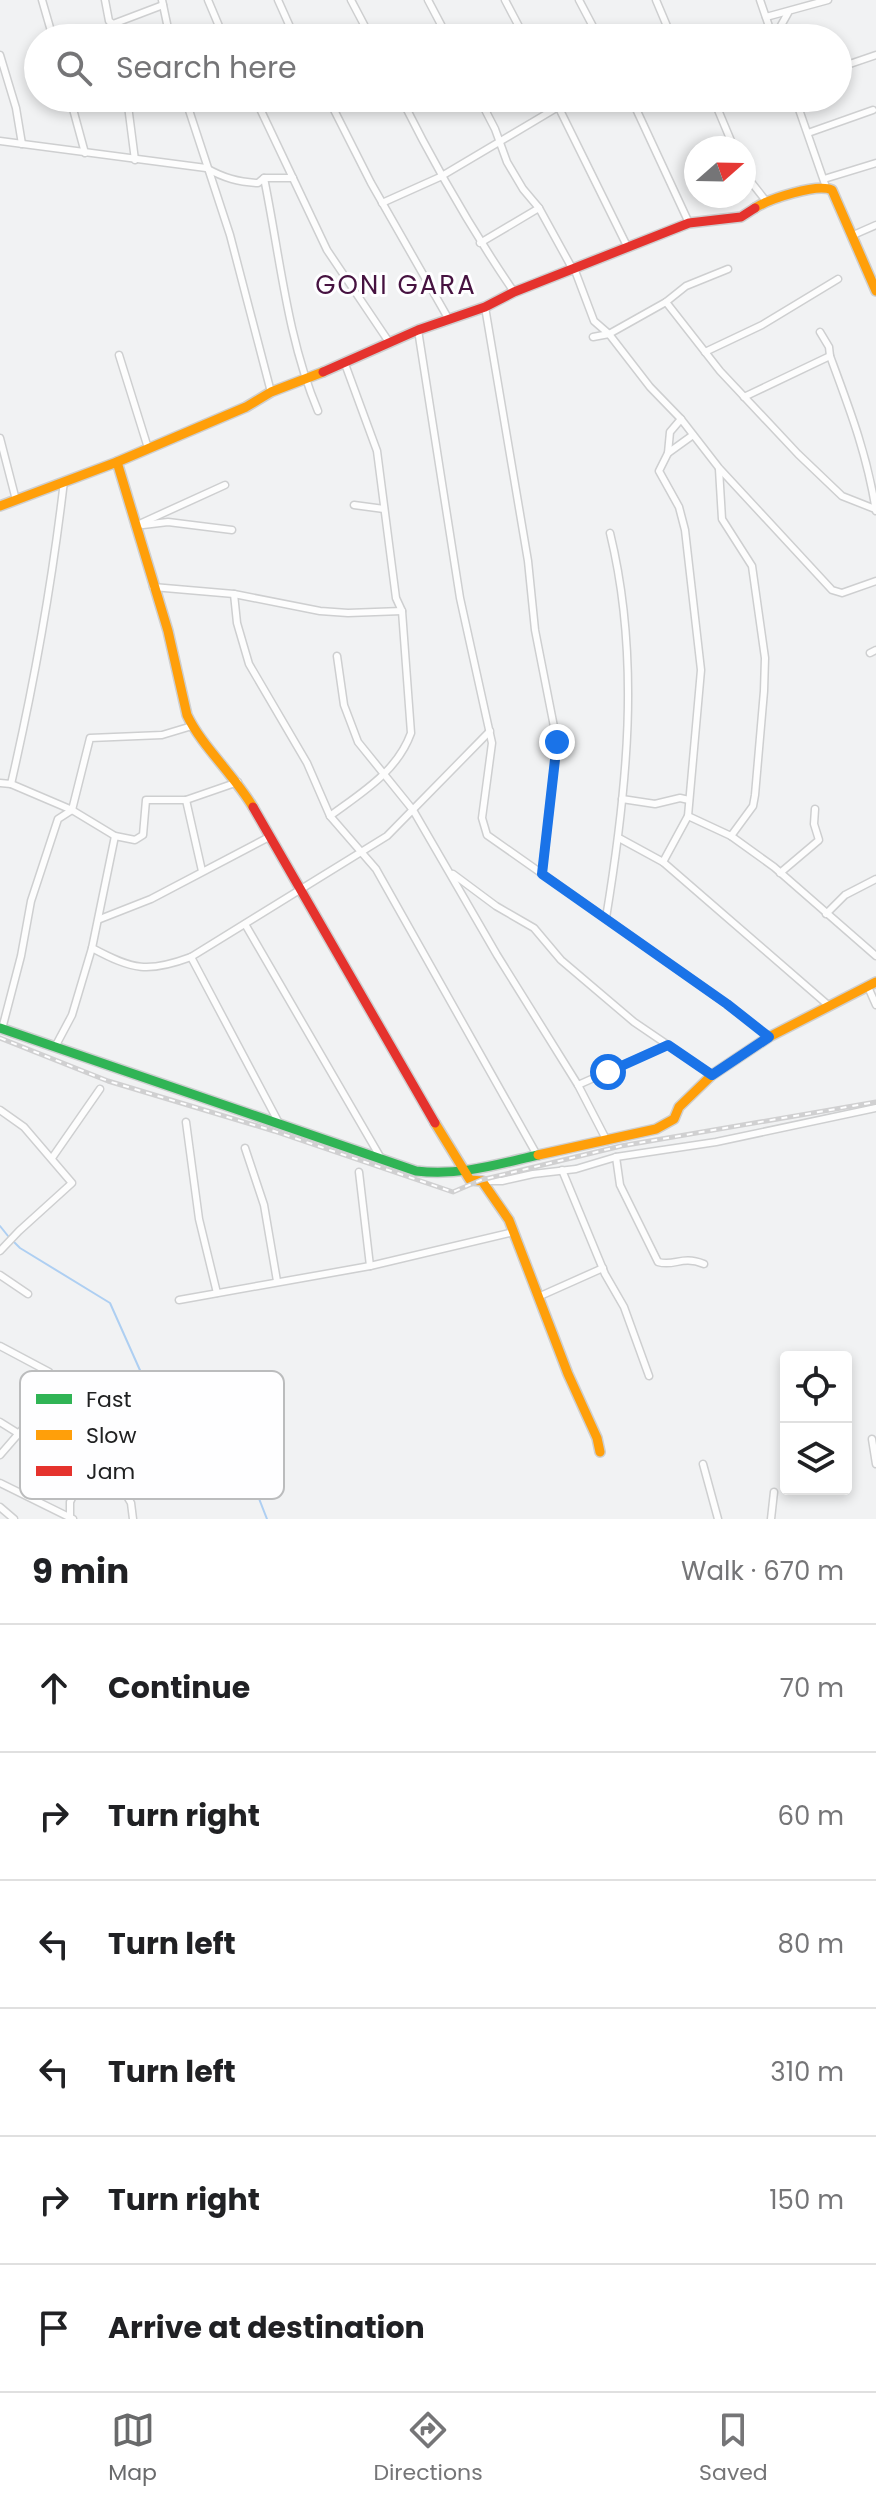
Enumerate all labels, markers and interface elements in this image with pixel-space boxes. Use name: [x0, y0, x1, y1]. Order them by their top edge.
search box: [24, 24, 852, 112]
icon: search: [52, 46, 96, 90]
text: Search here: [116, 46, 297, 89]
north arrow: [684, 136, 756, 208]
district label: GONI GARA: [315, 267, 477, 303]
route end: [539, 724, 575, 760]
route start: [590, 1054, 626, 1090]
map controls: [780, 1351, 852, 1495]
button: locate: [780, 1351, 852, 1423]
legend: [20, 1371, 284, 1499]
text: Fast: [86, 1384, 131, 1415]
text: Slow: [86, 1420, 136, 1451]
button: layers: [780, 1423, 852, 1495]
text: Jam: [86, 1456, 135, 1487]
text: 9 min: [32, 1547, 129, 1595]
text: Walk · 670 m: [681, 1553, 844, 1589]
icon: ahead: [32, 1666, 76, 1710]
text: Continue: [108, 1666, 250, 1709]
text: 70 m: [780, 1670, 844, 1706]
icon: right: [32, 1794, 76, 1838]
text: Turn right: [108, 1794, 260, 1837]
text: 60 m: [777, 1798, 844, 1834]
icon: left: [32, 1922, 76, 1966]
text: Turn left: [108, 1922, 236, 1965]
text: 80 m: [778, 1926, 844, 1962]
icon: left: [32, 2050, 76, 2094]
text: Turn left: [108, 2050, 236, 2093]
text: 310 m: [770, 2054, 844, 2090]
icon: right: [32, 2178, 76, 2222]
text: Turn right: [108, 2178, 260, 2221]
text: 150 m: [769, 2182, 844, 2218]
icon: arrive: [32, 2306, 76, 2350]
text: Arrive at destination: [108, 2306, 425, 2349]
tab: Map: [108, 2408, 157, 2489]
tab: Directions: [373, 2408, 483, 2489]
tab: Saved: [699, 2408, 768, 2489]

